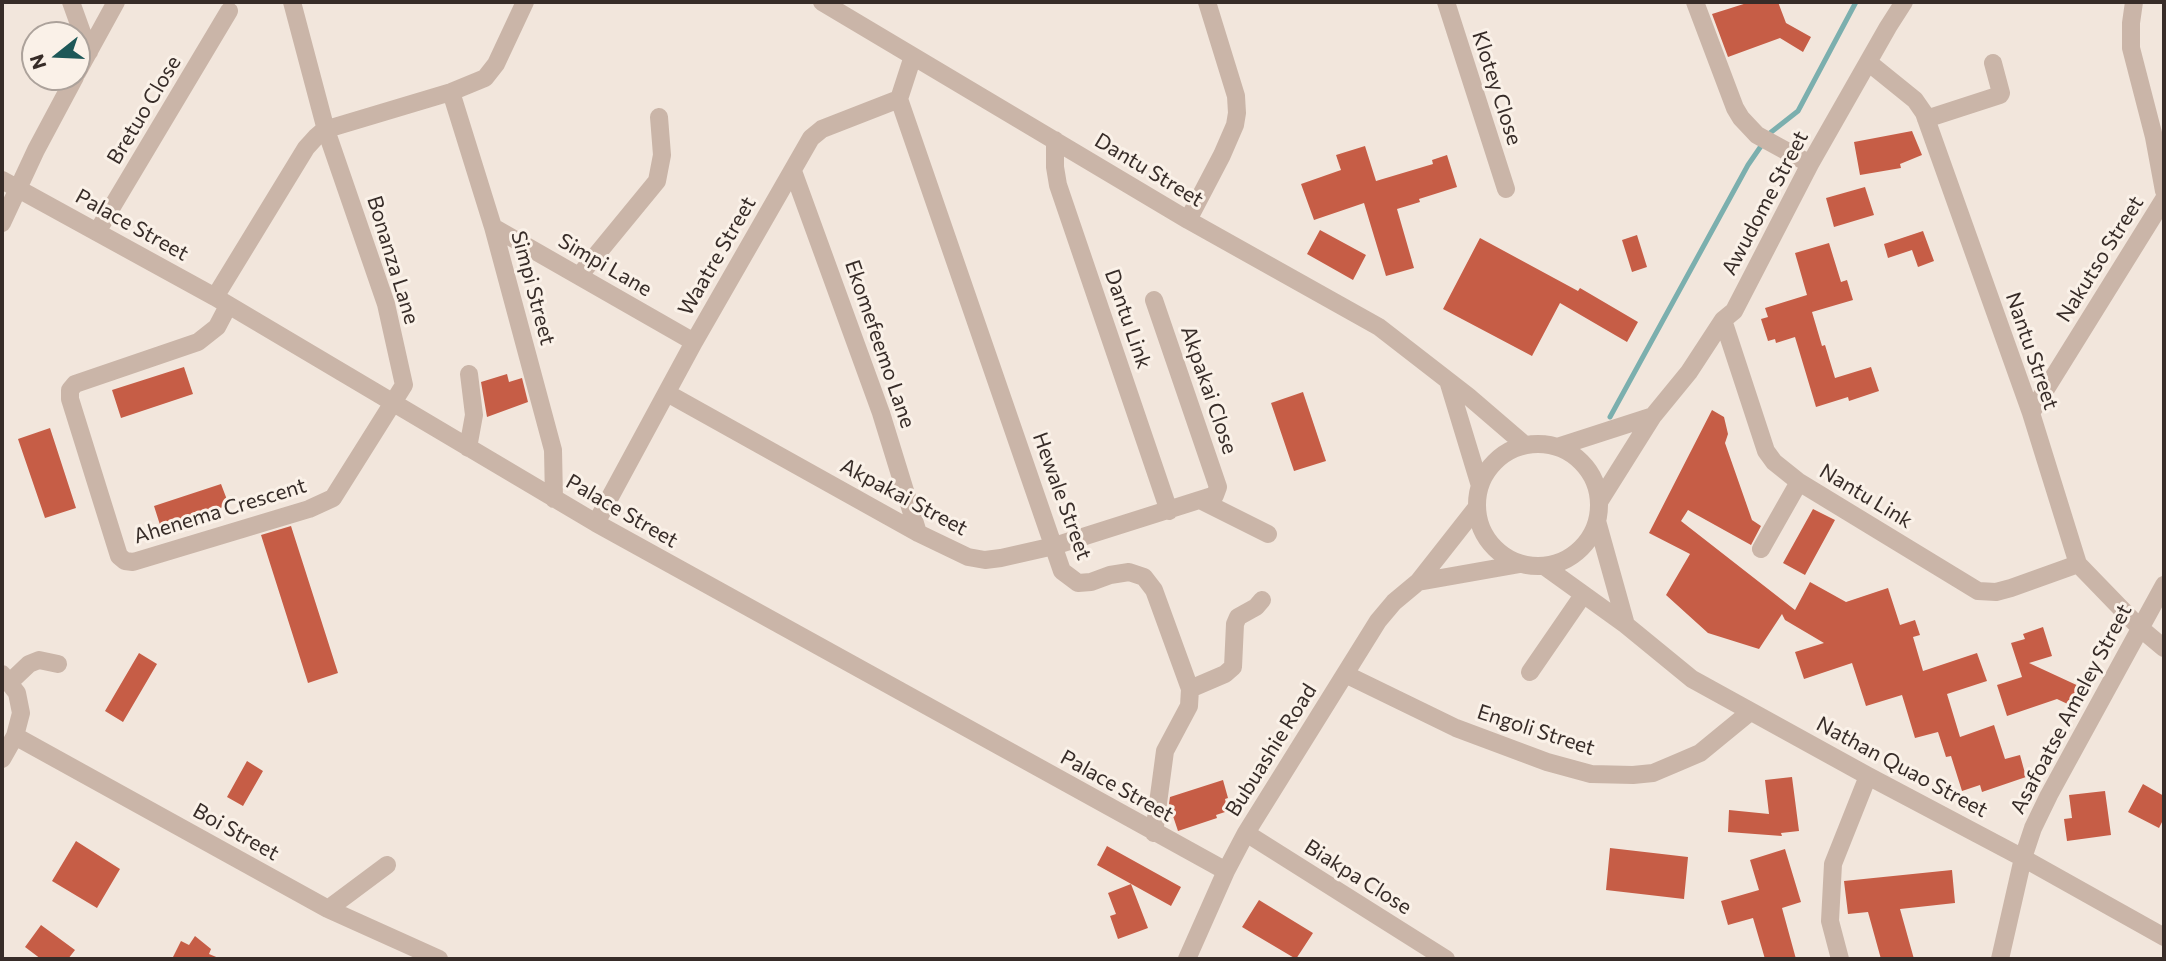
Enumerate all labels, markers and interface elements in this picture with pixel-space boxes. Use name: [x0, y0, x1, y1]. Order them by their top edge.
north arrow: [21, 21, 91, 91]
street label: Klotey Close: [1467, 28, 1527, 148]
street label: Bretuo Close: [102, 51, 186, 169]
text: N: [24, 52, 51, 72]
street label: Awudome Street: [1716, 127, 1814, 279]
street label: Dantu Street: [1090, 128, 1208, 212]
street label: Palace Street: [71, 184, 193, 266]
street label: Nakutso Street: [2051, 191, 2149, 327]
street label: Waatre Street: [673, 192, 761, 320]
street label: Bonanza Lane: [362, 193, 424, 327]
street label: Simpi Street: [506, 228, 560, 348]
street label: Simpi Lane: [554, 228, 656, 302]
street label: Ekomefeemo Lane: [839, 257, 921, 431]
street label: Dantu Link: [1099, 266, 1157, 372]
street label: Nantu Street: [2000, 289, 2064, 413]
street label: Akpakai Close: [1175, 323, 1243, 457]
street label: Hewale Street: [1027, 429, 1097, 563]
street label: Akpakai Street: [836, 453, 972, 541]
street label: Nantu Link: [1815, 458, 1917, 534]
street label: Palace Street: [561, 469, 683, 553]
street label: Ahenema Crescent: [131, 473, 309, 549]
street label: Asafoatse Ameley Street: [2005, 600, 2137, 818]
street label: Bubuashie Road: [1220, 679, 1322, 821]
street label: Engoli Street: [1474, 699, 1598, 761]
street label: Nathan Quao Street: [1812, 711, 1992, 823]
street label: Palace Street: [1056, 745, 1178, 827]
street label: Boi Street: [188, 798, 284, 866]
street label: Biakpa Close: [1300, 834, 1416, 920]

